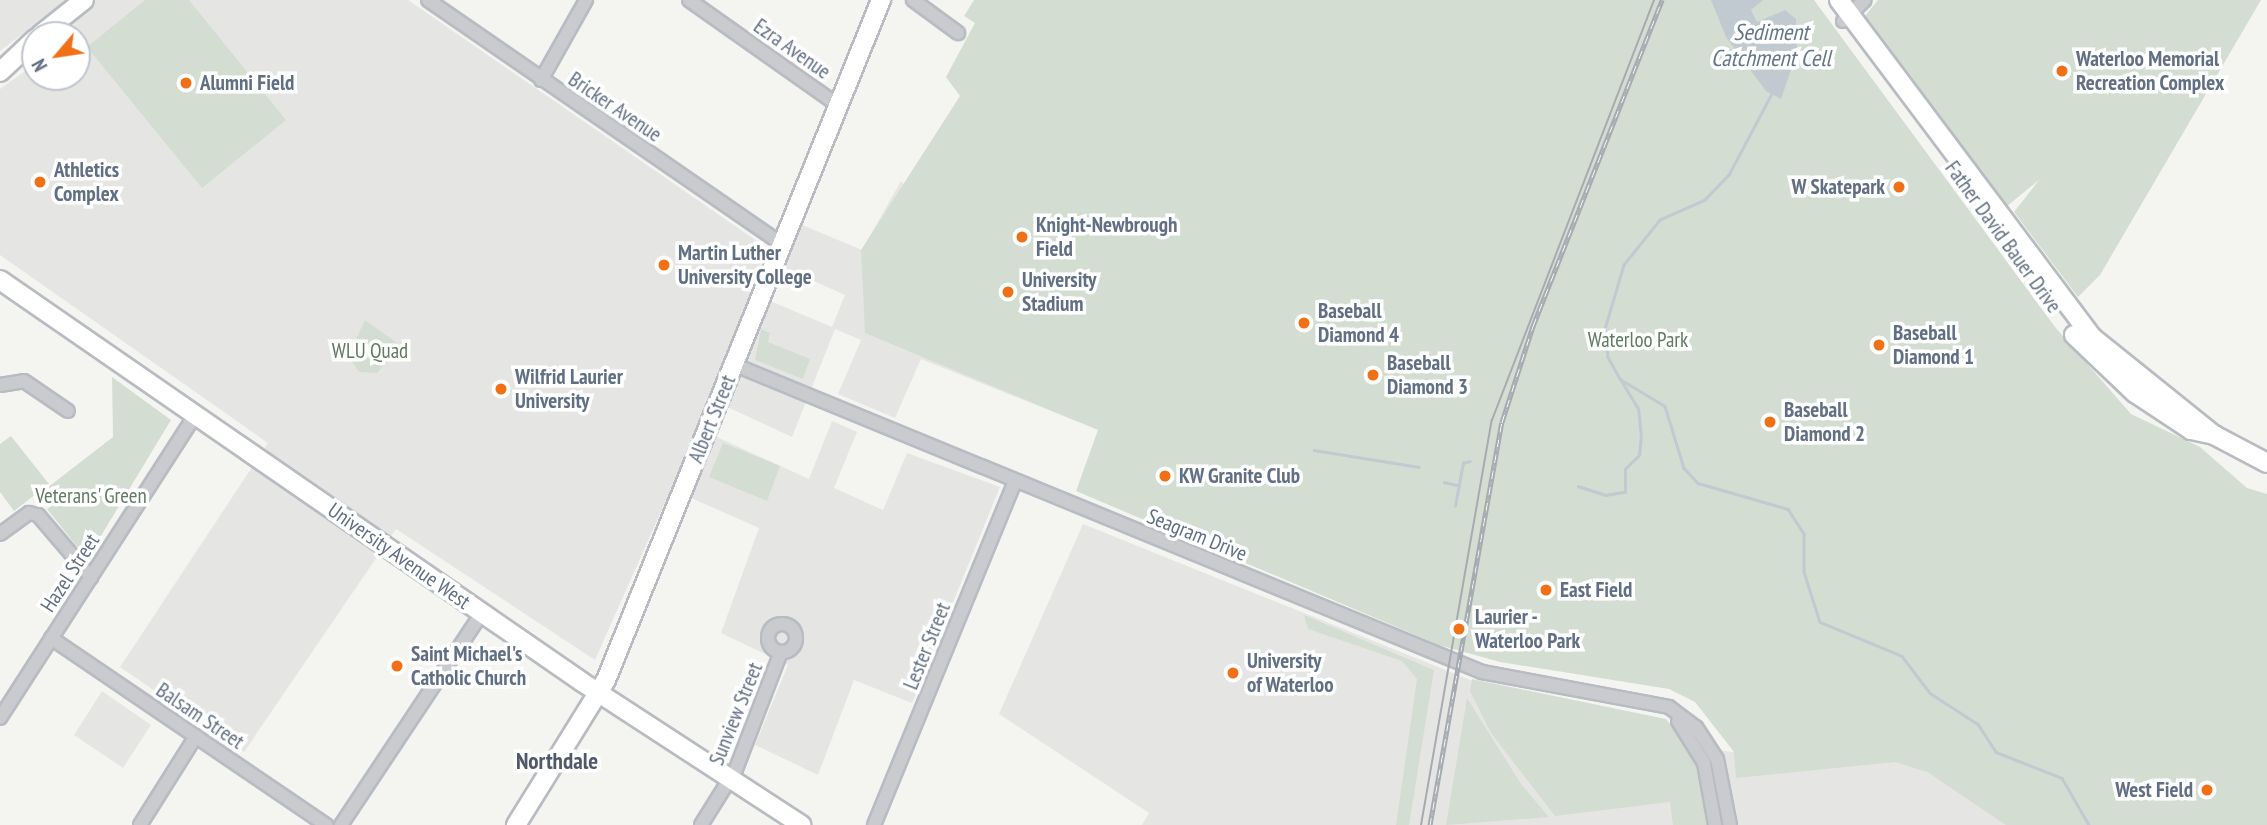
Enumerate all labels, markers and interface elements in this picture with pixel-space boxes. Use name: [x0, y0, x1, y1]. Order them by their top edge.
street label: Ezra Avenue: [749, 13, 835, 85]
water label: Sediment Catchment Cell: [1711, 18, 1831, 72]
north arrow: [21, 21, 91, 91]
place label: Waterloo Memorial Recreation Complex: [2076, 46, 2224, 96]
text: N: [26, 55, 52, 76]
marker: Waterloo Memorial Recreation Complex: [2054, 63, 2070, 79]
street label: Bricker Avenue: [563, 66, 667, 148]
place label: Alumni Field: [200, 70, 294, 96]
marker: Alumni Field: [178, 75, 194, 91]
street label: Father David Bauer Drive: [1940, 156, 2066, 318]
place label: Athletics Complex: [54, 157, 119, 207]
marker: Athletics Complex: [32, 174, 48, 190]
place label: W Skatepark: [1791, 174, 1885, 200]
marker: W Skatepark: [1891, 179, 1907, 195]
place label: Knight-Newbrough Field: [1036, 212, 1177, 262]
marker: Knight-Newbrough Field: [1014, 229, 1030, 245]
place label: Martin Luther University College: [678, 240, 813, 290]
marker: Martin Luther University College: [656, 257, 672, 273]
place label: University Stadium: [1022, 267, 1097, 317]
marker: University Stadium: [1000, 284, 1016, 300]
place label: Baseball Diamond 4: [1318, 298, 1399, 348]
marker: Baseball Diamond 4: [1296, 315, 1312, 331]
place label: Baseball Diamond 1: [1893, 320, 1974, 370]
park label: Waterloo Park: [1588, 327, 1688, 353]
marker: Baseball Diamond 1: [1871, 337, 1887, 353]
park label: WLU Quad: [332, 338, 408, 364]
place label: Baseball Diamond 3: [1387, 350, 1468, 400]
place label: Wilfrid Laurier University: [515, 364, 623, 414]
marker: Baseball Diamond 3: [1365, 367, 1381, 383]
street label: Albert Street: [683, 371, 741, 467]
marker: Wilfrid Laurier University: [493, 381, 509, 397]
place label: Baseball Diamond 2: [1784, 397, 1865, 447]
marker: Baseball Diamond 2: [1762, 414, 1778, 430]
place label: KW Granite Club: [1179, 463, 1301, 489]
marker: KW Granite Club: [1157, 468, 1173, 484]
park label: Veterans' Green: [35, 483, 147, 509]
street label: University Avenue West: [322, 497, 476, 615]
street label: Seagram Drive: [1143, 504, 1251, 566]
street label: Hazel Street: [35, 529, 105, 617]
place label: East Field: [1560, 577, 1632, 603]
marker: East Field: [1538, 582, 1554, 598]
street label: Lester Street: [898, 599, 956, 693]
place label: Laurier - Waterloo Park: [1475, 604, 1580, 654]
marker: Laurier - Waterloo Park: [1449, 619, 1469, 639]
place label: Saint Michael's Catholic Church: [411, 641, 527, 691]
place label: University of Waterloo: [1247, 648, 1334, 698]
marker: Saint Michael's Catholic Church: [389, 658, 405, 674]
street label: Sunview Street: [704, 659, 768, 769]
marker: University of Waterloo: [1225, 665, 1241, 681]
street label: Balsam Street: [151, 678, 249, 754]
district label: Northdale: [516, 747, 598, 775]
place label: West Field: [2115, 777, 2193, 803]
marker: West Field: [2199, 782, 2215, 798]

